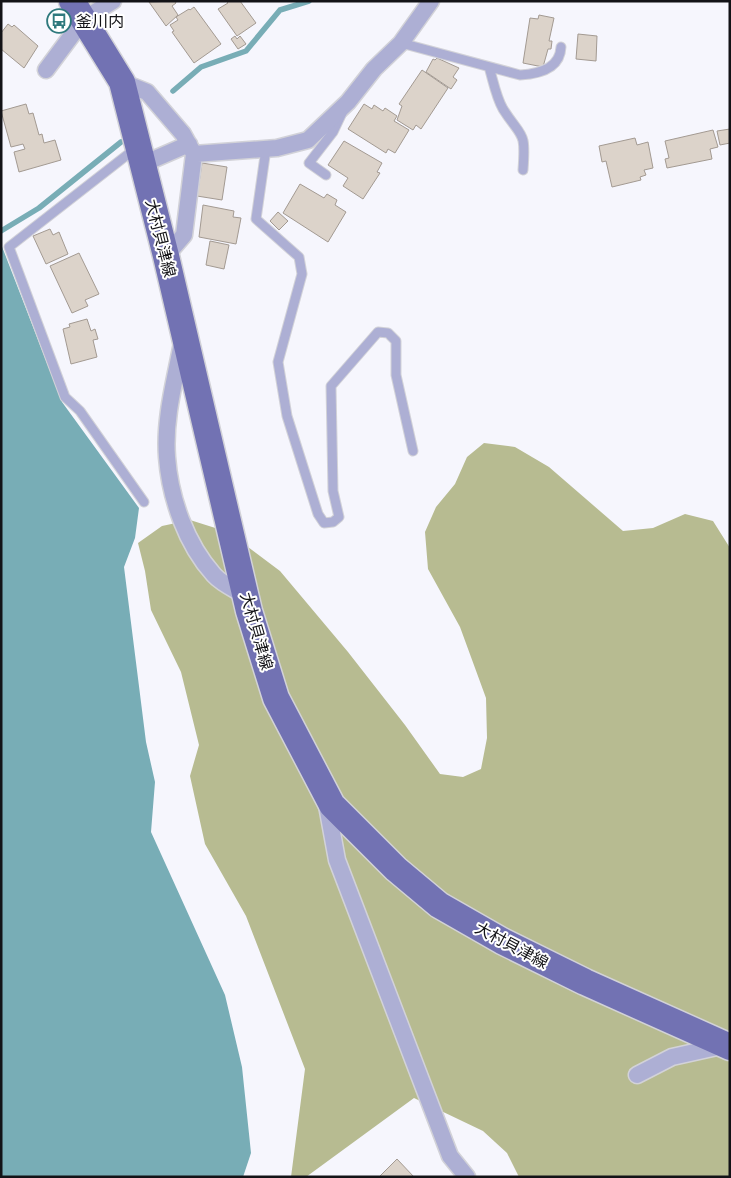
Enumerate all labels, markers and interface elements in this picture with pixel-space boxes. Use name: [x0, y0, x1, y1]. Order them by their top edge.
bus stop icon: 釜川内: [46, 8, 72, 34]
place label: 釜川内: [76, 11, 124, 31]
street label: 大村貝津線: [142, 197, 180, 279]
street label: 大村貝津線: [236, 590, 278, 672]
street label: 大村貝津線: [472, 917, 552, 973]

